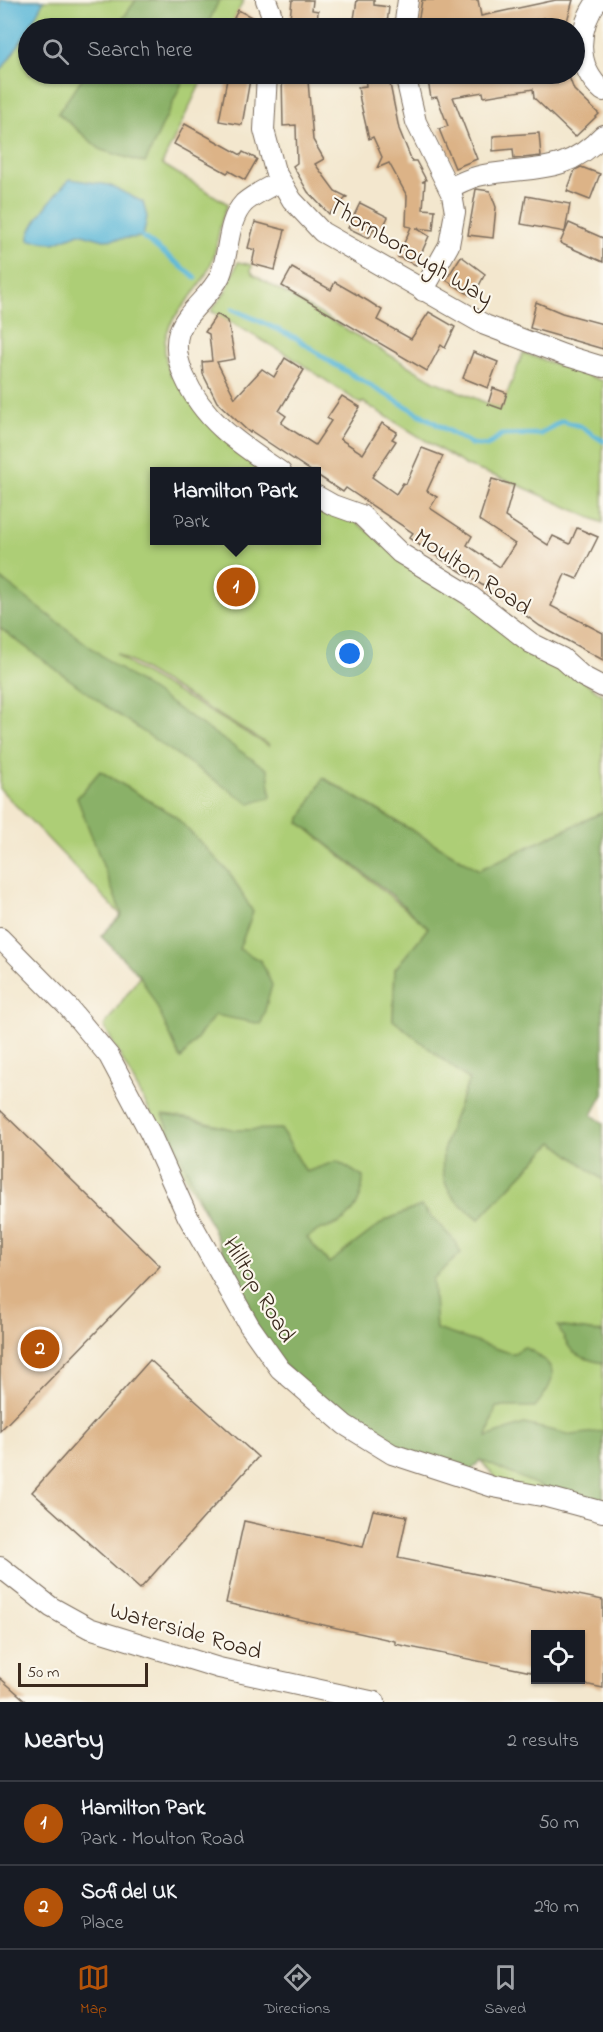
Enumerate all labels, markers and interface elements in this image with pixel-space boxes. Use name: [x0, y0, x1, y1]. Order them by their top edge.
search box: [18, 18, 585, 84]
icon: search: [39, 35, 72, 68]
text: Search here: [87, 35, 192, 67]
street label: Thornborough Way: [320, 190, 499, 317]
popup: [150, 467, 321, 545]
text: Hamilton Park: [173, 476, 298, 508]
text: Park: [173, 508, 209, 537]
street label: Moulton Road: [406, 521, 538, 626]
pin: 1: [216, 564, 256, 610]
your location: [335, 639, 364, 668]
street label: Hilltop Road: [212, 1231, 304, 1350]
pin: 2: [20, 1326, 60, 1372]
street label: Waterside Road: [105, 1594, 266, 1671]
map controls: [531, 1630, 585, 1684]
button: locate: [531, 1630, 585, 1684]
scale bar: [18, 1660, 148, 1688]
text: 50 m: [27, 1661, 59, 1685]
text: Nearby: [24, 1722, 103, 1760]
text: 2 results: [507, 1727, 579, 1756]
text: Hamilton Park: [81, 1793, 205, 1825]
text: 1: [40, 1809, 47, 1838]
text: 50 m: [538, 1809, 579, 1838]
text: Park · Moulton Road: [81, 1825, 244, 1854]
text: Sofidel UK: [81, 1877, 177, 1909]
text: 2: [39, 1893, 48, 1922]
text: 290 m: [534, 1893, 579, 1922]
text: Place: [81, 1909, 123, 1938]
tab: Map: [77, 1961, 110, 2021]
tab: Directions: [264, 1961, 330, 2021]
tab: Saved: [484, 1961, 526, 2021]

